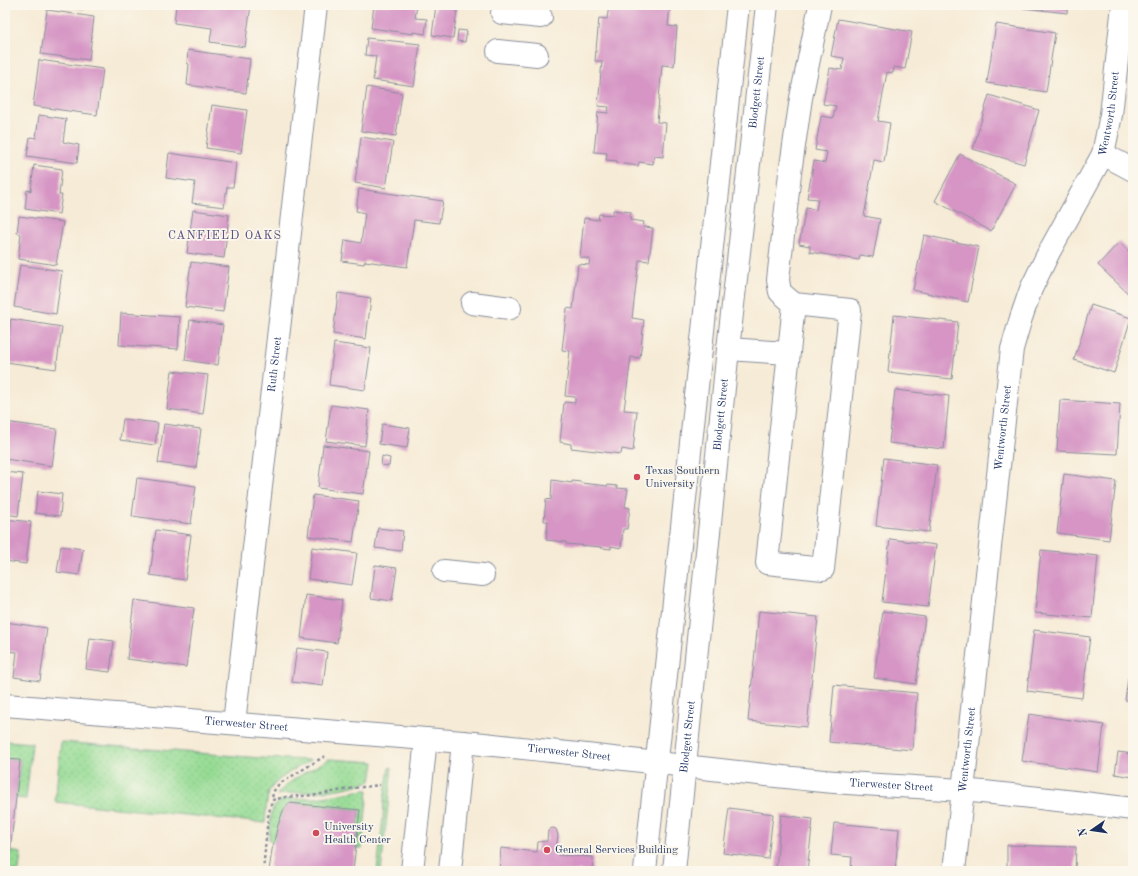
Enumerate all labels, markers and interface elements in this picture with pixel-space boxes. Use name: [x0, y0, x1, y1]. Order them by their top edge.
street label: Blodgett Street: [748, 55, 767, 129]
street label: Wentworth Street: [1097, 71, 1121, 157]
district label: CANFIELD OAKS: [168, 230, 282, 242]
street label: Ruth Street: [266, 336, 284, 393]
street label: Blodgett Street: [712, 378, 730, 451]
street label: Wentworth Street: [993, 384, 1013, 471]
place label: Texas Southern University: [645, 466, 720, 490]
marker: Texas Southern University: [632, 472, 642, 482]
street label: Blodgett Street: [679, 700, 697, 773]
street label: Wentworth Street: [957, 706, 978, 793]
street label: Tierwester Street: [204, 716, 289, 733]
street label: Tierwester Street: [527, 743, 611, 763]
street label: Tierwester Street: [849, 778, 934, 794]
north arrow: [1072, 810, 1112, 850]
place label: University Health Center: [324, 822, 391, 846]
text: N: [1077, 826, 1090, 837]
marker: University Health Center: [311, 828, 321, 838]
marker: General Services Building: [542, 845, 552, 855]
place label: General Services Building: [555, 845, 678, 856]

